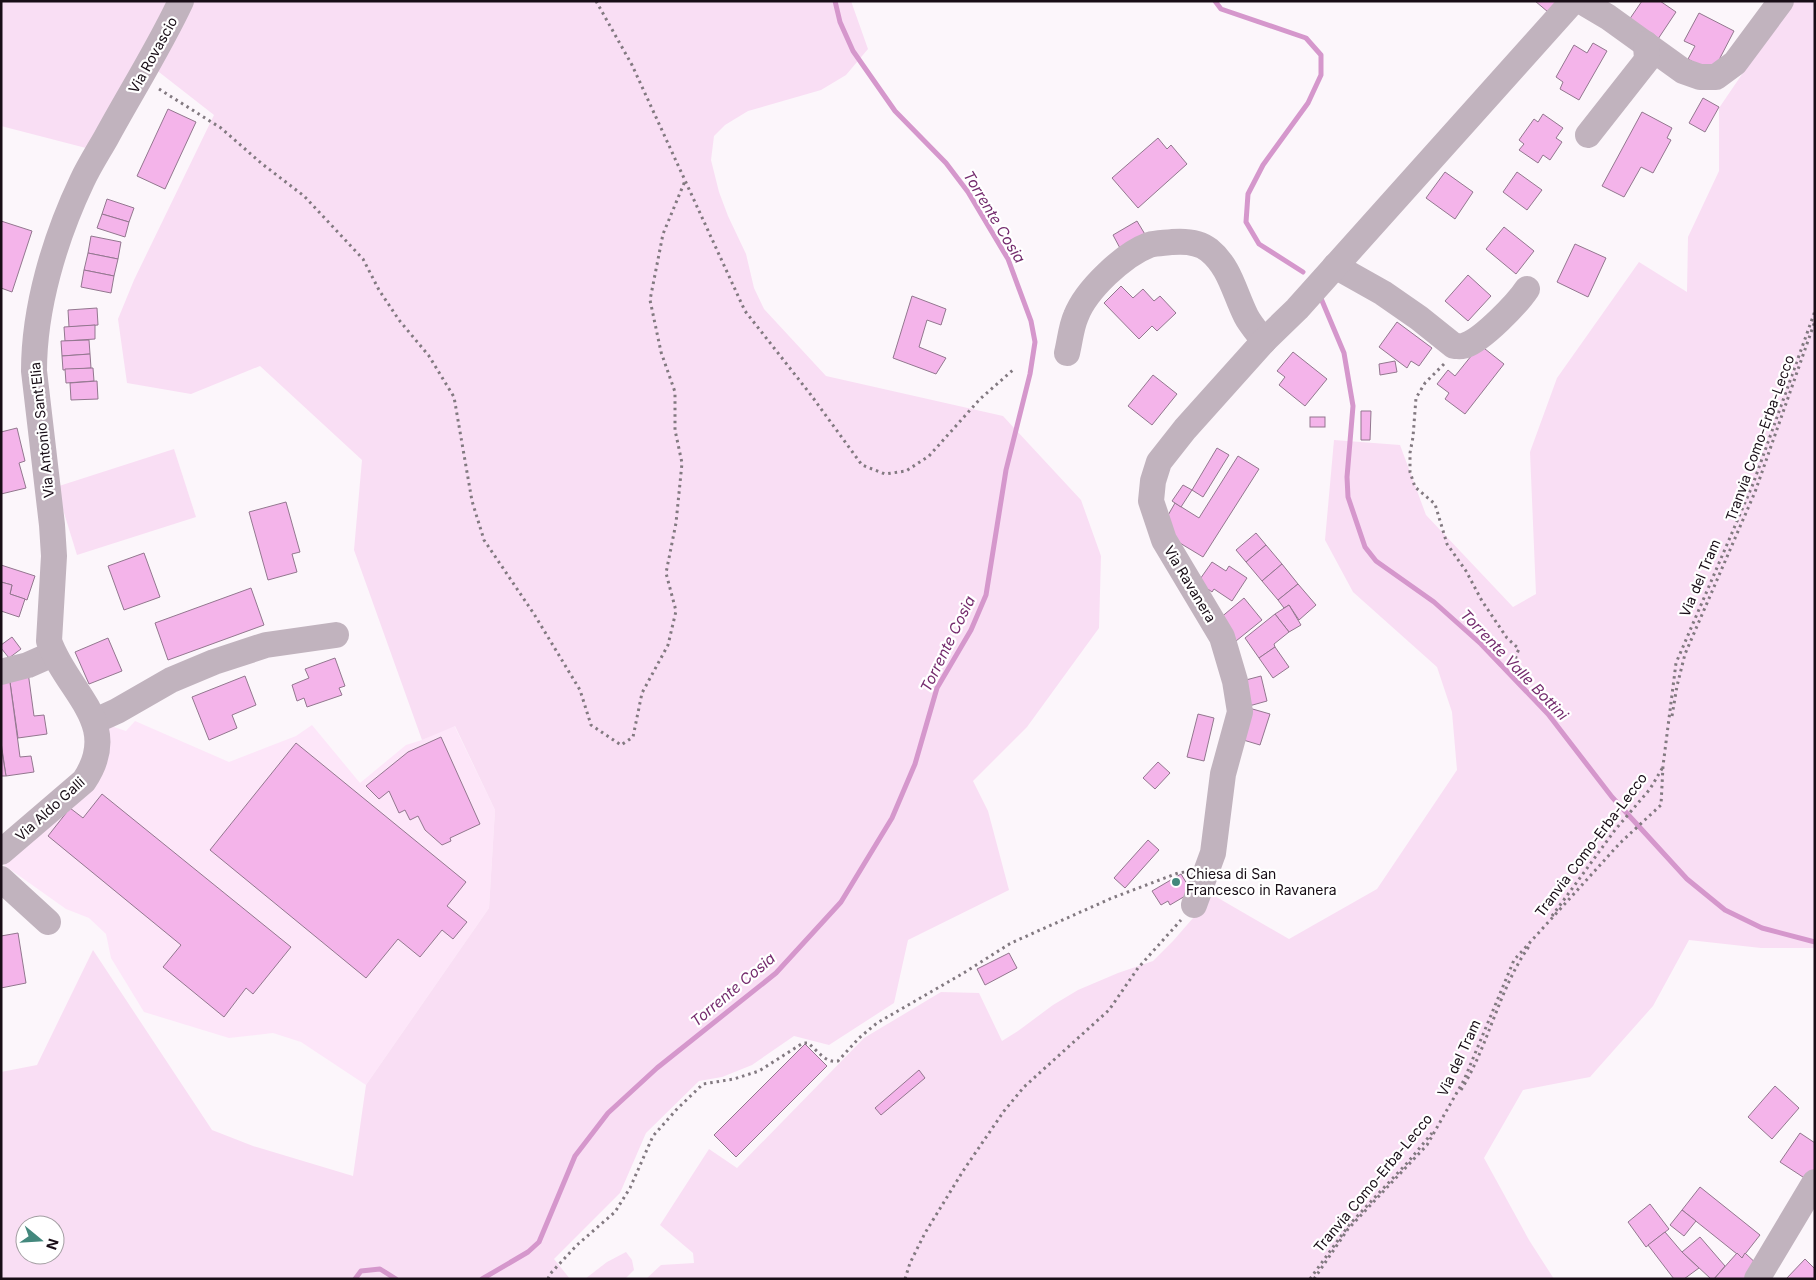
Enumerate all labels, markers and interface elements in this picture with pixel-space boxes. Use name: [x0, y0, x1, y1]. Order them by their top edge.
street label: Via Rovascio: [125, 14, 181, 96]
water label: Torrente Cosia: [959, 167, 1030, 266]
street label: Tranvia Como-Erba-Lecco: [1722, 352, 1798, 523]
street label: Via Antonio Sant'Elia: [26, 361, 57, 499]
street label: Via del Tram: [1676, 536, 1723, 619]
street label: Via Ravanera: [1161, 542, 1220, 625]
water label: Torrente Cosia: [916, 593, 979, 695]
water label: Torrente Valle Bottini: [1456, 605, 1573, 724]
street label: Tranvia Como-Erba-Lecco: [1531, 769, 1650, 920]
street label: Via Aldo Galli: [12, 773, 88, 844]
place label: Chiesa di San Francesco in Ravanera: [1186, 865, 1337, 898]
marker: Chiesa di San Francesco in Ravanera: [1170, 876, 1182, 888]
water label: Torrente Cosia: [686, 949, 779, 1031]
street label: Via del Tram: [1433, 1017, 1484, 1099]
street label: Tranvia Como-Erba-Lecco: [1310, 1110, 1436, 1255]
north arrow: [15, 1215, 65, 1265]
text: N: [43, 1236, 63, 1252]

